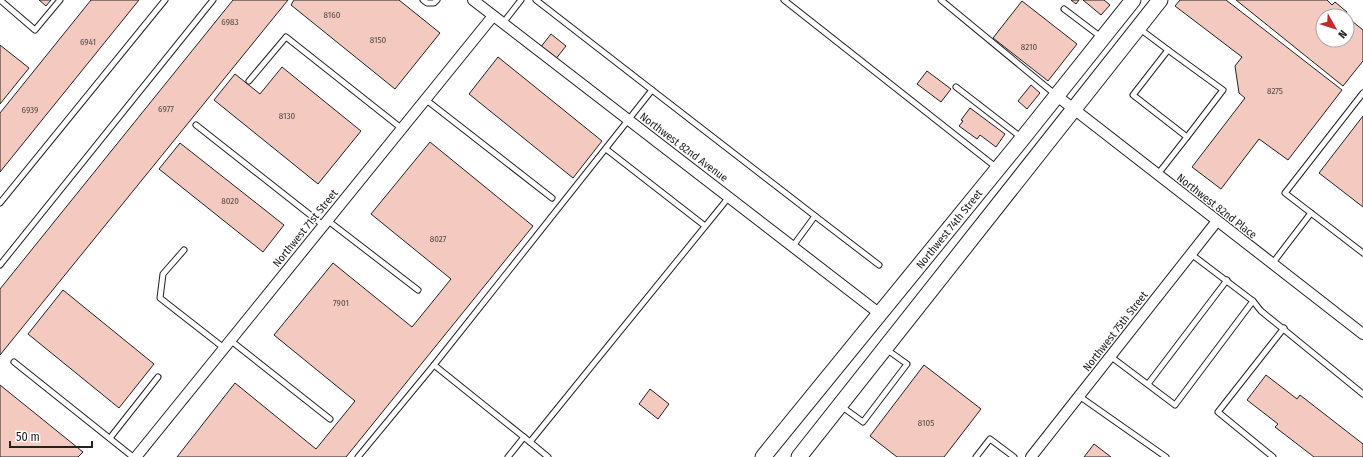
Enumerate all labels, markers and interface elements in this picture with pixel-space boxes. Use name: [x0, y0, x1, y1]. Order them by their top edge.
north arrow: [1315, 8, 1355, 48]
house number: 8160: [324, 10, 341, 20]
house number: 6983: [221, 17, 239, 27]
text: N: [1335, 27, 1350, 41]
house number: 8150: [370, 35, 387, 45]
house number: 6941: [80, 37, 96, 47]
house number: 8210: [1021, 42, 1038, 52]
house number: 8275: [1267, 86, 1283, 96]
house number: 6977: [158, 104, 174, 114]
house number: 6939: [22, 105, 38, 115]
street label: Northwest 82nd Avenue: [637, 110, 730, 185]
house number: 8130: [279, 111, 296, 121]
street label: Northwest 82nd Place: [1174, 171, 1259, 242]
street label: Northwest 71st Street: [270, 187, 341, 270]
street label: Northwest 74th Street: [914, 187, 985, 271]
house number: 8020: [221, 196, 239, 206]
house number: 8027: [430, 234, 447, 244]
street label: Northwest 75th Street: [1080, 289, 1151, 374]
house number: 7901: [333, 298, 349, 308]
house number: 8105: [918, 418, 934, 428]
scale bar: [10, 423, 92, 449]
text: 50 m: [16, 430, 40, 444]

